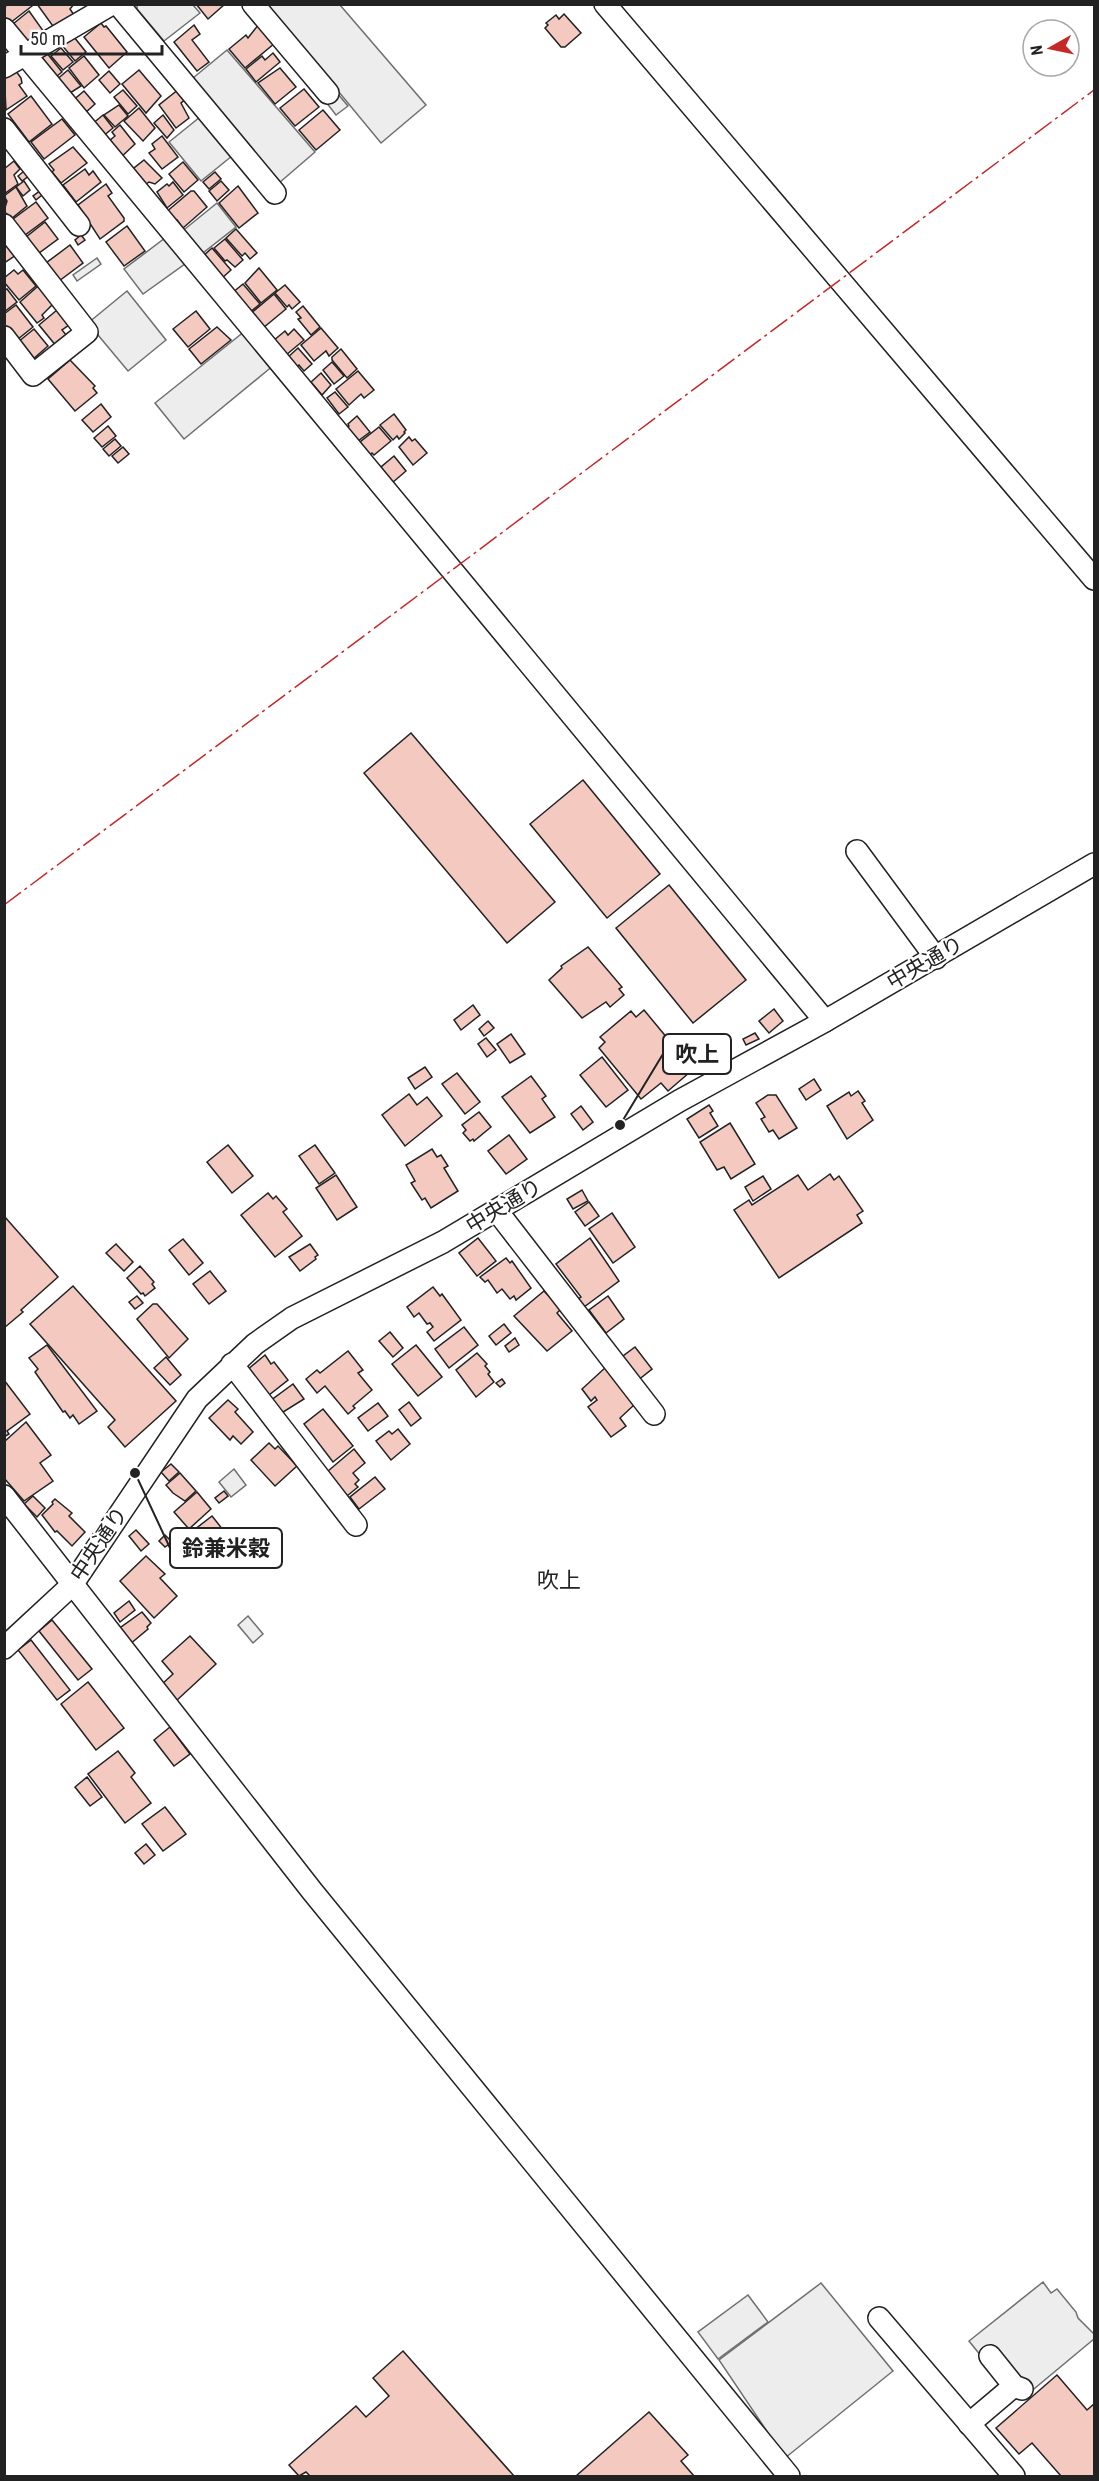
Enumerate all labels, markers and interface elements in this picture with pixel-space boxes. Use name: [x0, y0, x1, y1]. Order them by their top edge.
scale bar: [21, 18, 162, 56]
north arrow: [1021, 18, 1081, 78]
text: 50 m: [30, 28, 65, 49]
text: N: [1027, 44, 1047, 57]
street label: 中央通り: [883, 932, 967, 994]
callout: 吹上: [663, 1034, 731, 1074]
text: 吹上: [675, 1042, 719, 1067]
street label: 中央通り: [462, 1174, 546, 1238]
street label: 中央通り: [66, 1502, 132, 1586]
callout: 鈴兼米穀: [170, 1528, 282, 1568]
text: 鈴兼米穀: [182, 1536, 270, 1561]
district label: 吹上: [537, 1568, 581, 1593]

